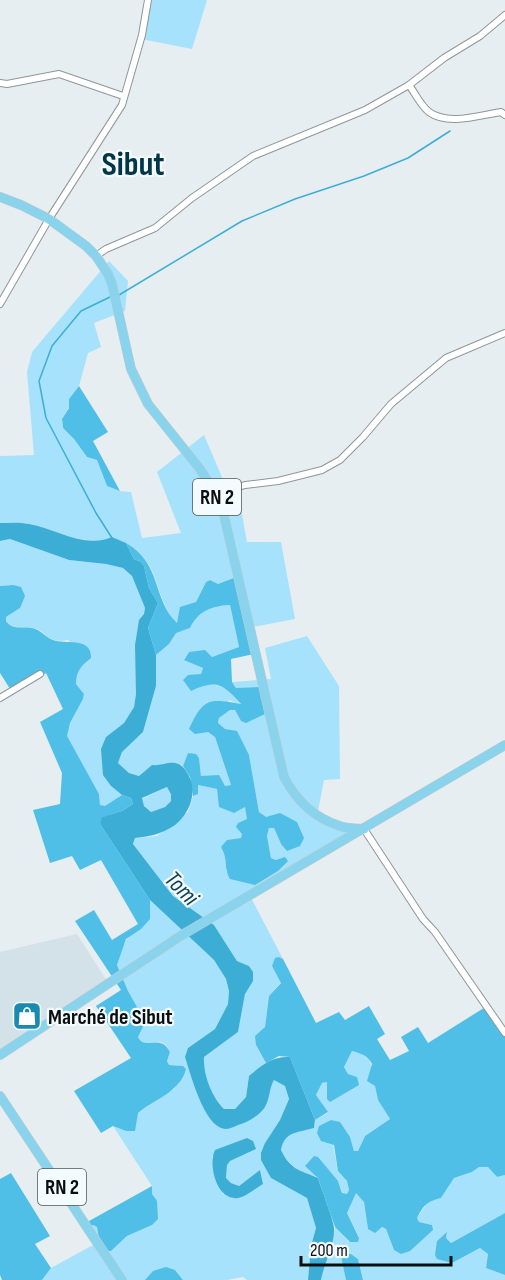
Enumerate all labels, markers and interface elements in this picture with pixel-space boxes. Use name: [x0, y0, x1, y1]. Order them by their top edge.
district label: Sibut: [101, 144, 165, 185]
road number: RN 2: [193, 479, 241, 515]
water label: Tomi: [158, 865, 205, 912]
shop icon: Marché de Sibut: [11, 1000, 43, 1032]
place label: Marché de Sibut: [48, 1004, 173, 1031]
road number: RN 2: [38, 1169, 86, 1205]
scale bar: [301, 1229, 451, 1267]
text: 200 m: [310, 1240, 348, 1261]

